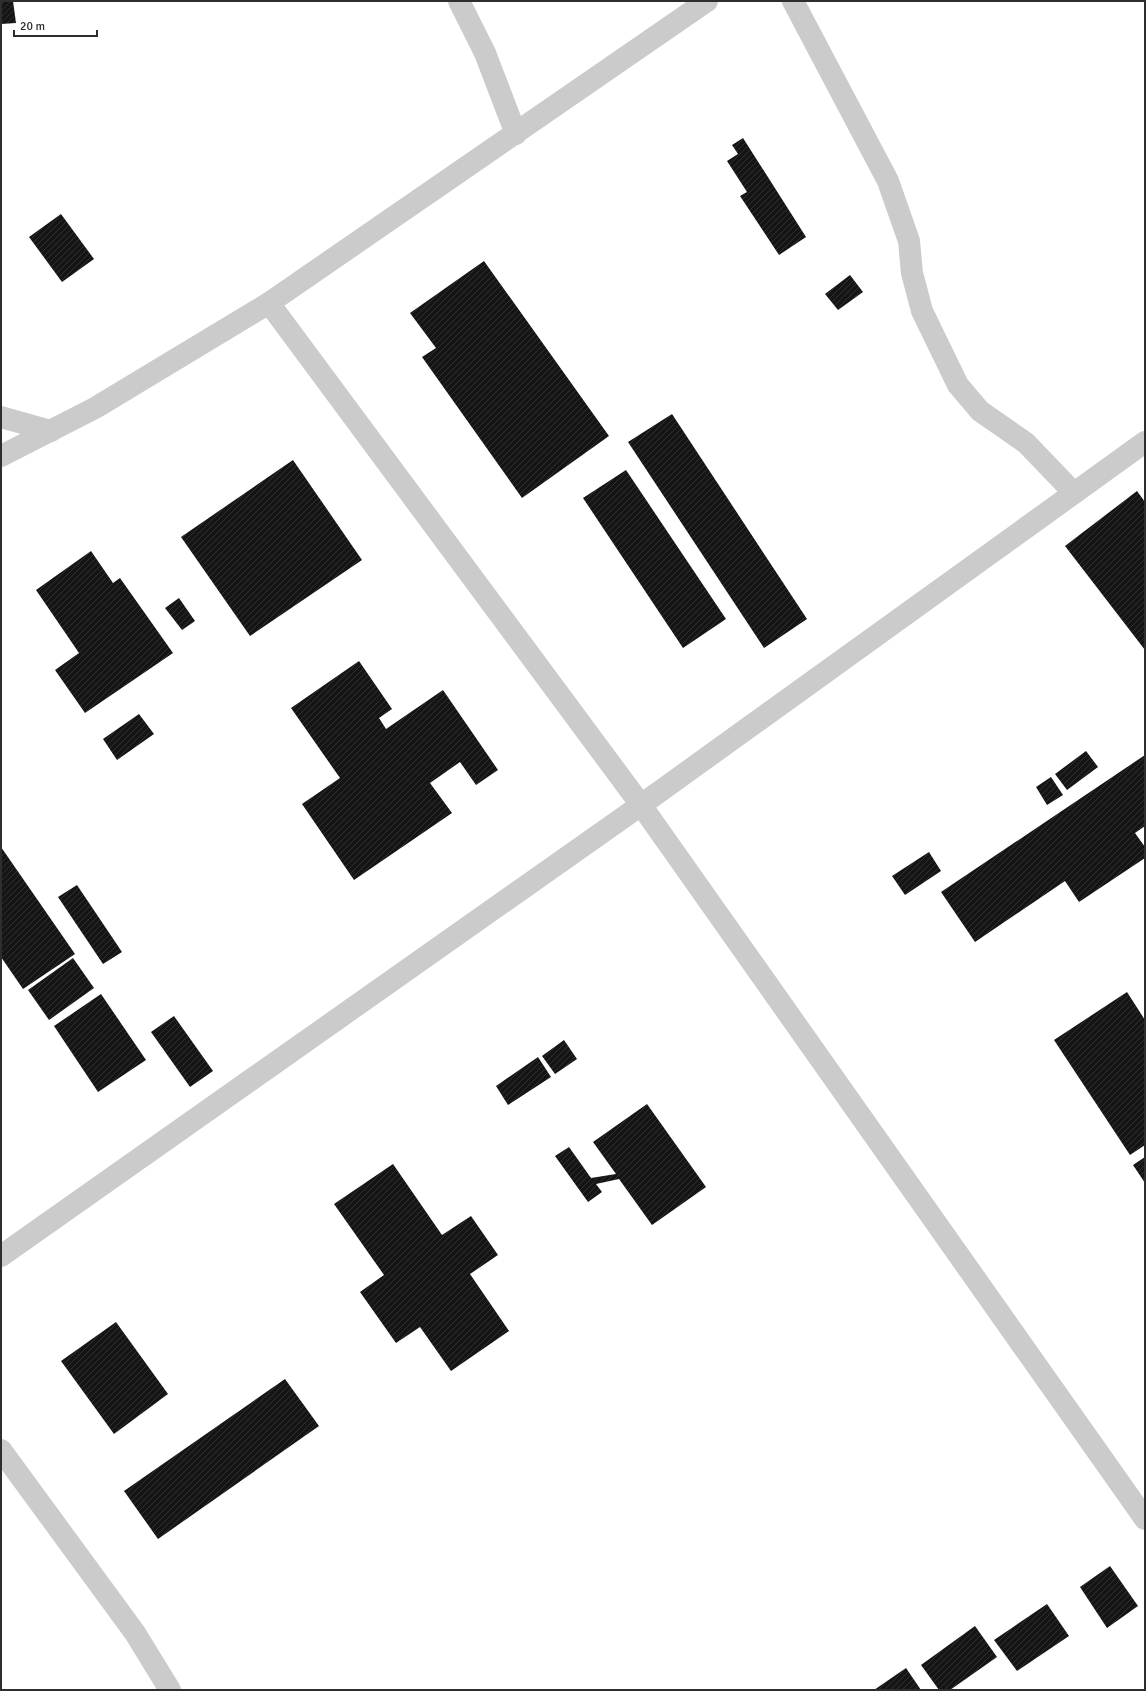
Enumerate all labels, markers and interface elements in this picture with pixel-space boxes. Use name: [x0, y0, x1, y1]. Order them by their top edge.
scale bar: [14, 12, 97, 38]
text: 20 m: [20, 19, 45, 34]

